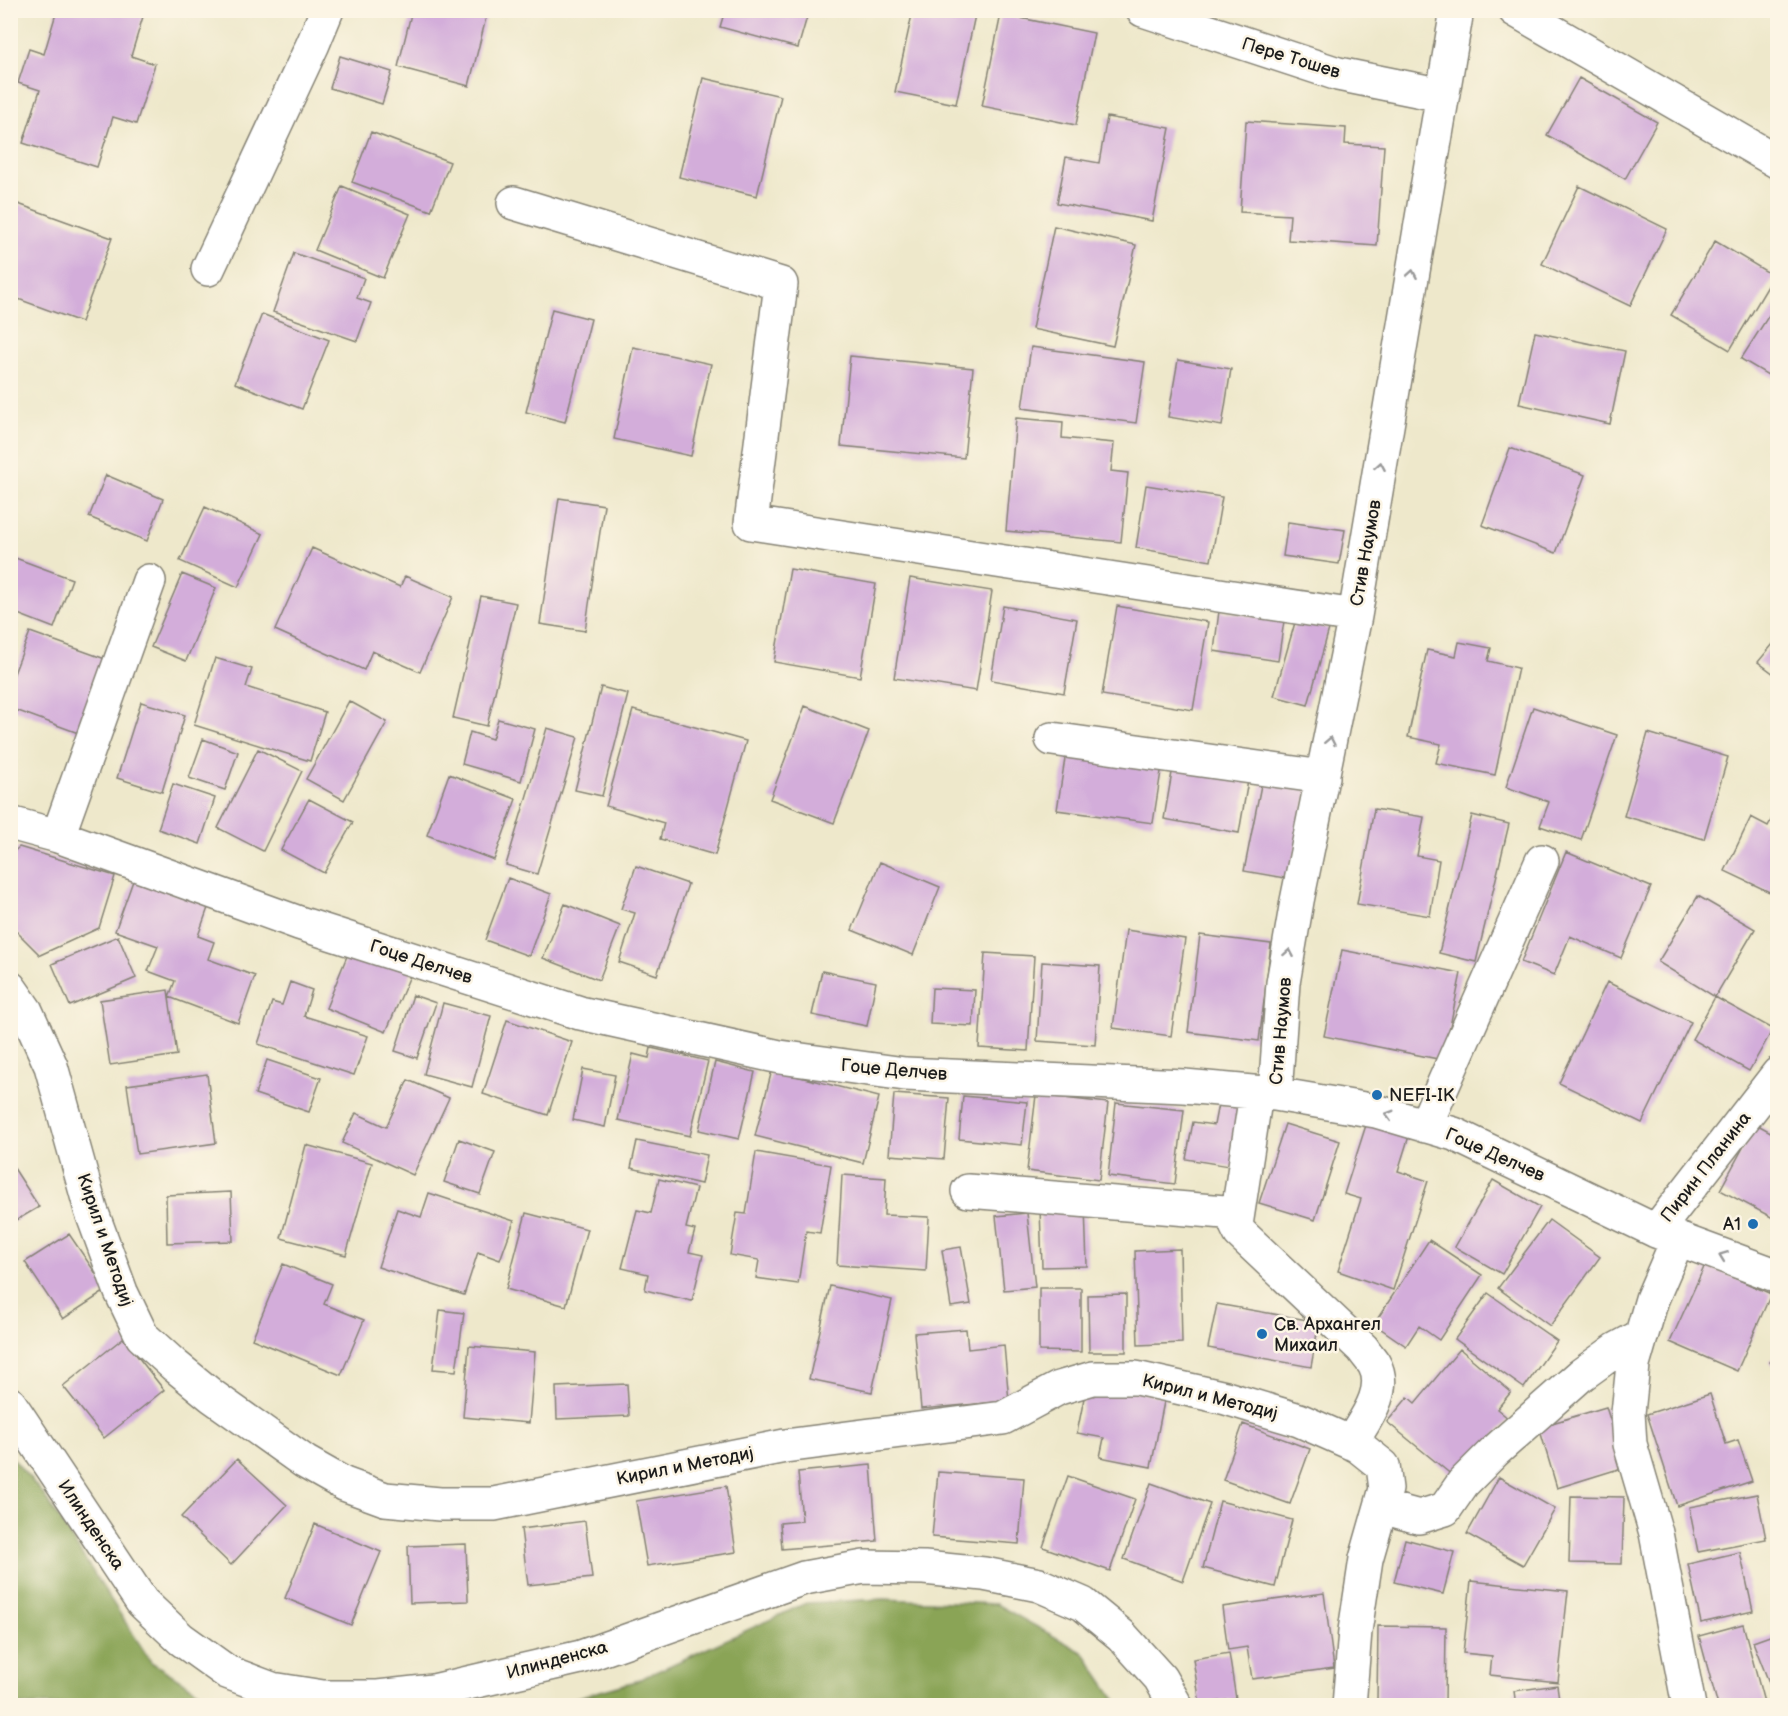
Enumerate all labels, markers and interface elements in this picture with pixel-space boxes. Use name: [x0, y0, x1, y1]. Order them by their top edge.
street label: Пере Тошев: [1239, 33, 1343, 83]
one-way arrow: [1406, 269, 1418, 278]
one-way arrow: [1373, 462, 1386, 472]
street label: Стив Наумов: [1346, 498, 1386, 608]
one-way arrow: [1323, 736, 1336, 746]
street label: Гоце Делчев: [367, 936, 475, 989]
one-way arrow: [1282, 948, 1294, 957]
street label: Стив Наумов: [1266, 976, 1296, 1086]
street label: Гоце Делчев: [840, 1055, 949, 1085]
place label: NEFI-IK: [1389, 1085, 1455, 1106]
marker: NEFI-IK: [1370, 1088, 1384, 1102]
street label: Пирин Планина: [1656, 1107, 1756, 1226]
one-way arrow: [1384, 1110, 1395, 1122]
street label: Гоце Делчев: [1442, 1124, 1548, 1187]
street label: Кирил и Методиј: [72, 1171, 138, 1309]
place label: A1: [1723, 1214, 1741, 1235]
marker: A1: [1746, 1217, 1760, 1231]
one-way arrow: [1718, 1250, 1729, 1263]
place label: Св. Архангел Михаил: [1274, 1314, 1381, 1356]
marker: Св. Архангел Михаил: [1255, 1327, 1269, 1341]
street label: Кирил и Методиј: [1140, 1370, 1280, 1424]
street label: Кирил и Методиј: [615, 1442, 755, 1490]
street label: Илинденска: [53, 1476, 129, 1574]
street label: Илинденска: [504, 1636, 610, 1684]

